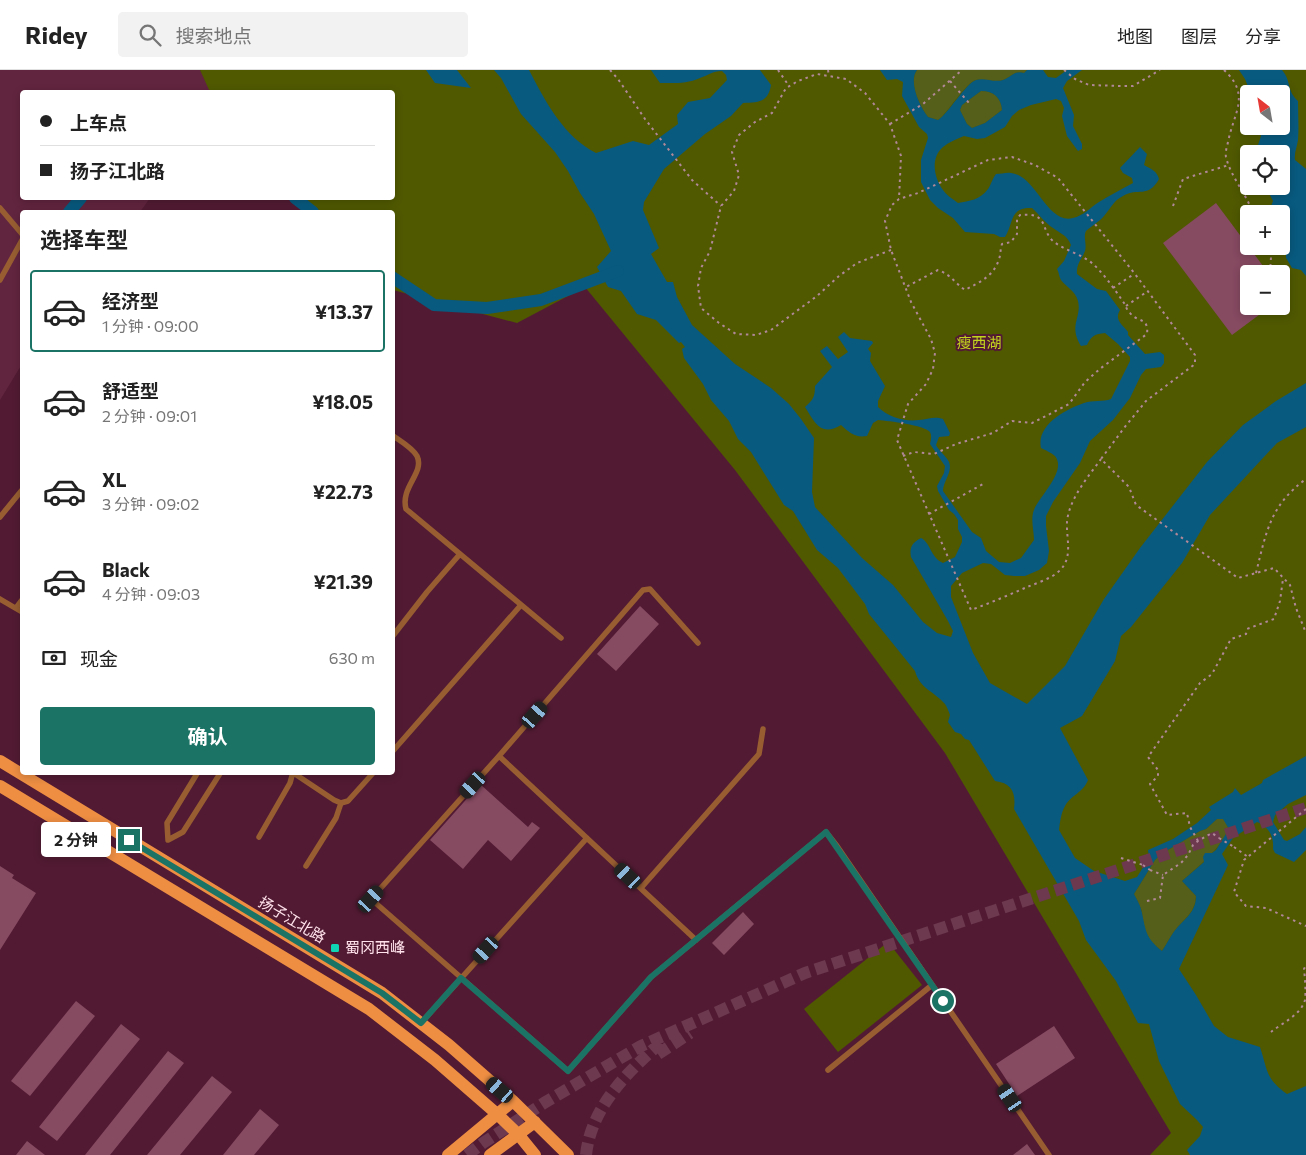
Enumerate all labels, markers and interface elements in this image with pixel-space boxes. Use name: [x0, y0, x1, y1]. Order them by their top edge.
search box: [118, 12, 468, 57]
text: Ridey: [25, 20, 88, 49]
icon: search: [136, 21, 164, 49]
text: 搜索地点: [176, 24, 252, 47]
text: 地图: [1117, 25, 1153, 47]
text: 图层: [1181, 25, 1217, 47]
text: 分享: [1245, 25, 1281, 47]
north arrow: [1240, 85, 1290, 135]
map controls: [1240, 85, 1290, 315]
text: 上车点: [70, 111, 127, 134]
button: locate: [1240, 145, 1290, 195]
text: 扬子江北路: [70, 159, 165, 182]
button: +: [1240, 205, 1290, 255]
text: 选择车型: [40, 226, 128, 253]
button: −: [1240, 265, 1290, 315]
icon: car: [42, 289, 87, 334]
text: 经济型: [102, 289, 159, 312]
text: ¥13.37: [315, 300, 373, 323]
text: 1 分钟 · 09:00: [102, 316, 199, 335]
park label: 瘦西湖: [956, 333, 1002, 351]
icon: car: [42, 379, 87, 424]
text: 舒适型: [102, 379, 159, 402]
text: ¥18.05: [312, 390, 373, 413]
text: 2 分钟 · 09:01: [102, 406, 197, 425]
text: XL: [102, 468, 127, 491]
icon: car: [42, 469, 87, 514]
text: ¥22.73: [313, 480, 373, 503]
text: 3 分钟 · 09:02: [102, 494, 199, 513]
text: Black: [102, 558, 150, 581]
icon: car: [42, 559, 87, 604]
text: ¥21.39: [314, 570, 373, 593]
text: 4 分钟 · 09:03: [102, 584, 200, 603]
icon: cash: [40, 644, 68, 672]
text: 现金: [80, 647, 118, 670]
text: 630 m: [329, 648, 375, 667]
car: [519, 699, 550, 731]
button: 确认: [40, 707, 375, 765]
car: [457, 769, 488, 801]
callout: 2 分钟: [42, 822, 112, 858]
route end: [118, 829, 140, 851]
text: 2 分钟: [54, 830, 98, 849]
car: [611, 860, 644, 892]
car: [355, 883, 386, 915]
street label: 扬子江北路: [256, 892, 329, 946]
car: [470, 934, 501, 966]
place label: 蜀冈西峰: [345, 938, 405, 956]
marker: 蜀冈西峰: [329, 942, 341, 954]
route start: [932, 990, 954, 1012]
car: [483, 1074, 516, 1106]
car: [995, 1081, 1024, 1115]

